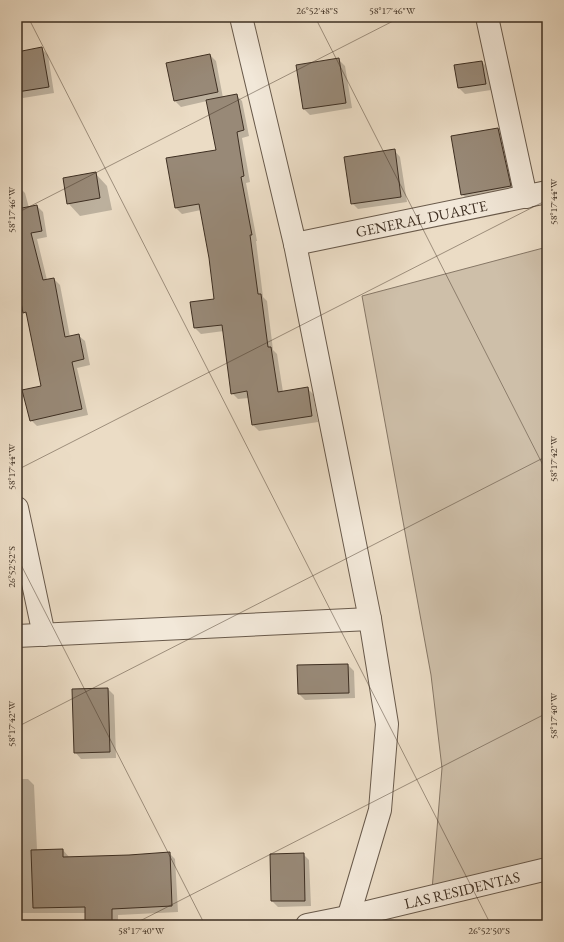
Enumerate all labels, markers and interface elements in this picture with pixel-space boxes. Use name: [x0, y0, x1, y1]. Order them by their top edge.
text: 26°52'48"S: [296, 4, 338, 17]
text: 58°17'46"W: [369, 4, 416, 17]
text: 58°17'44"W: [547, 178, 560, 225]
text: 58°17'46"W: [5, 186, 18, 233]
street label: GENERAL DUARTE: [354, 195, 489, 241]
text: 58°17'42"W: [547, 435, 560, 482]
text: 58°17'44"W: [5, 443, 18, 490]
text: 26°52'52"S: [5, 546, 18, 588]
text: 58°17'40"W: [547, 692, 560, 739]
text: 58°17'42"W: [5, 700, 18, 747]
street label: LAS RESIDENTAS: [402, 866, 522, 912]
text: 58°17'40"W: [118, 924, 165, 937]
text: 26°52'50"S: [468, 924, 510, 937]

